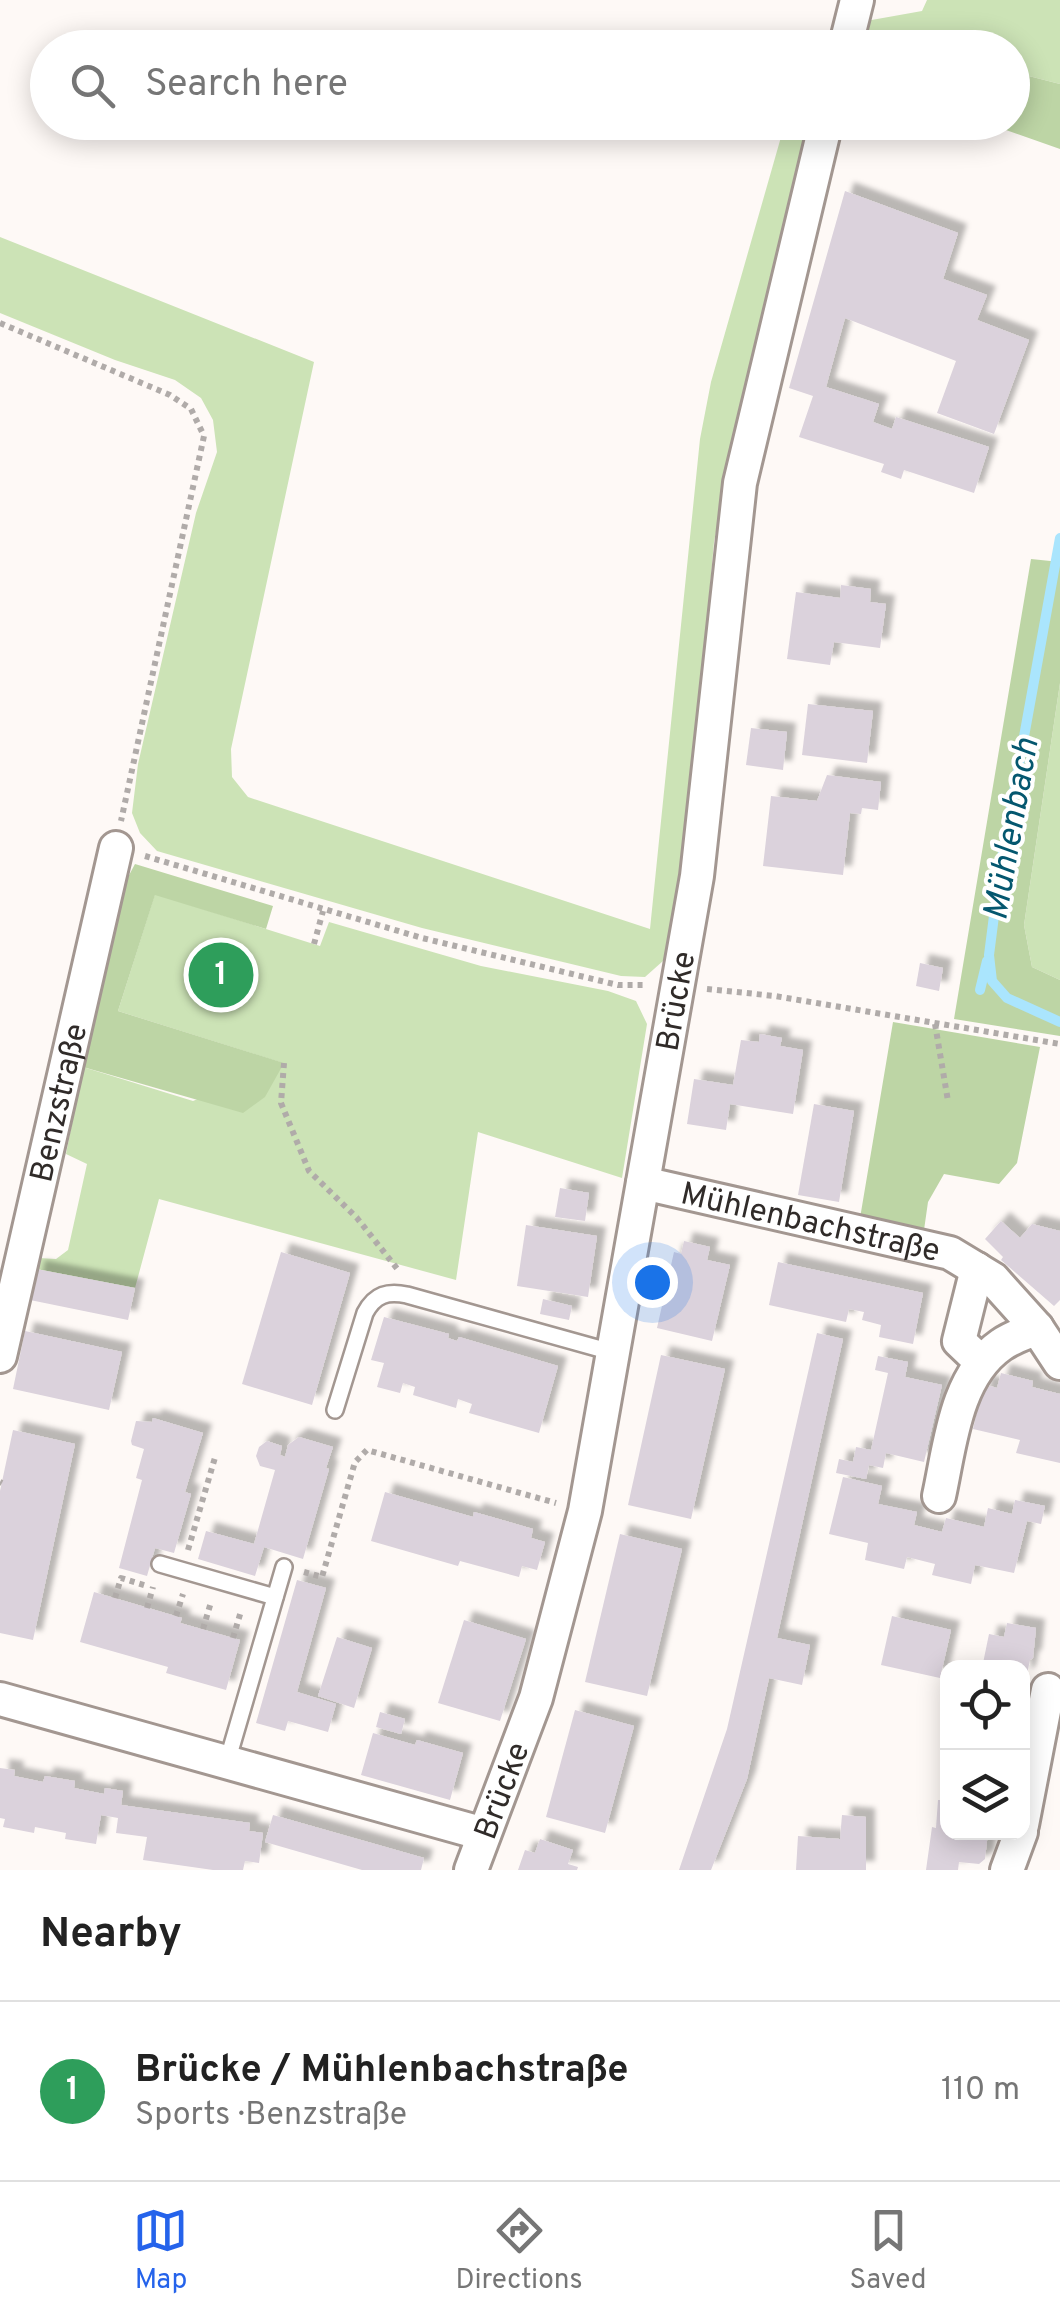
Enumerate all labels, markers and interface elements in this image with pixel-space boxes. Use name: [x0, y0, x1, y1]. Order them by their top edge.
search box: [30, 30, 1030, 140]
icon: search: [65, 58, 120, 113]
text: Search here: [145, 61, 348, 110]
water label: Mühlenbach: [975, 735, 1051, 924]
pin: 1: [188, 938, 254, 1012]
street label: Brücke: [649, 948, 706, 1055]
street label: Benzstraße: [23, 1020, 98, 1187]
street label: Mühlenbachstraße: [677, 1175, 943, 1273]
your location: [627, 1257, 678, 1308]
map controls: [940, 1660, 1030, 1840]
button: locate: [940, 1660, 1030, 1750]
street label: Brücke: [467, 1737, 540, 1846]
button: layers: [940, 1750, 1030, 1840]
text: Nearby: [40, 1909, 182, 1962]
text: Brücke / Mühlenbachstraße: [135, 2047, 628, 2096]
text: 1: [66, 2071, 79, 2111]
text: 110 m: [941, 2071, 1020, 2111]
text: Sports · Benzstraße: [135, 2096, 407, 2136]
tab: Map: [133, 2203, 188, 2299]
tab: Directions: [455, 2203, 583, 2299]
tab: Saved: [850, 2203, 927, 2299]

